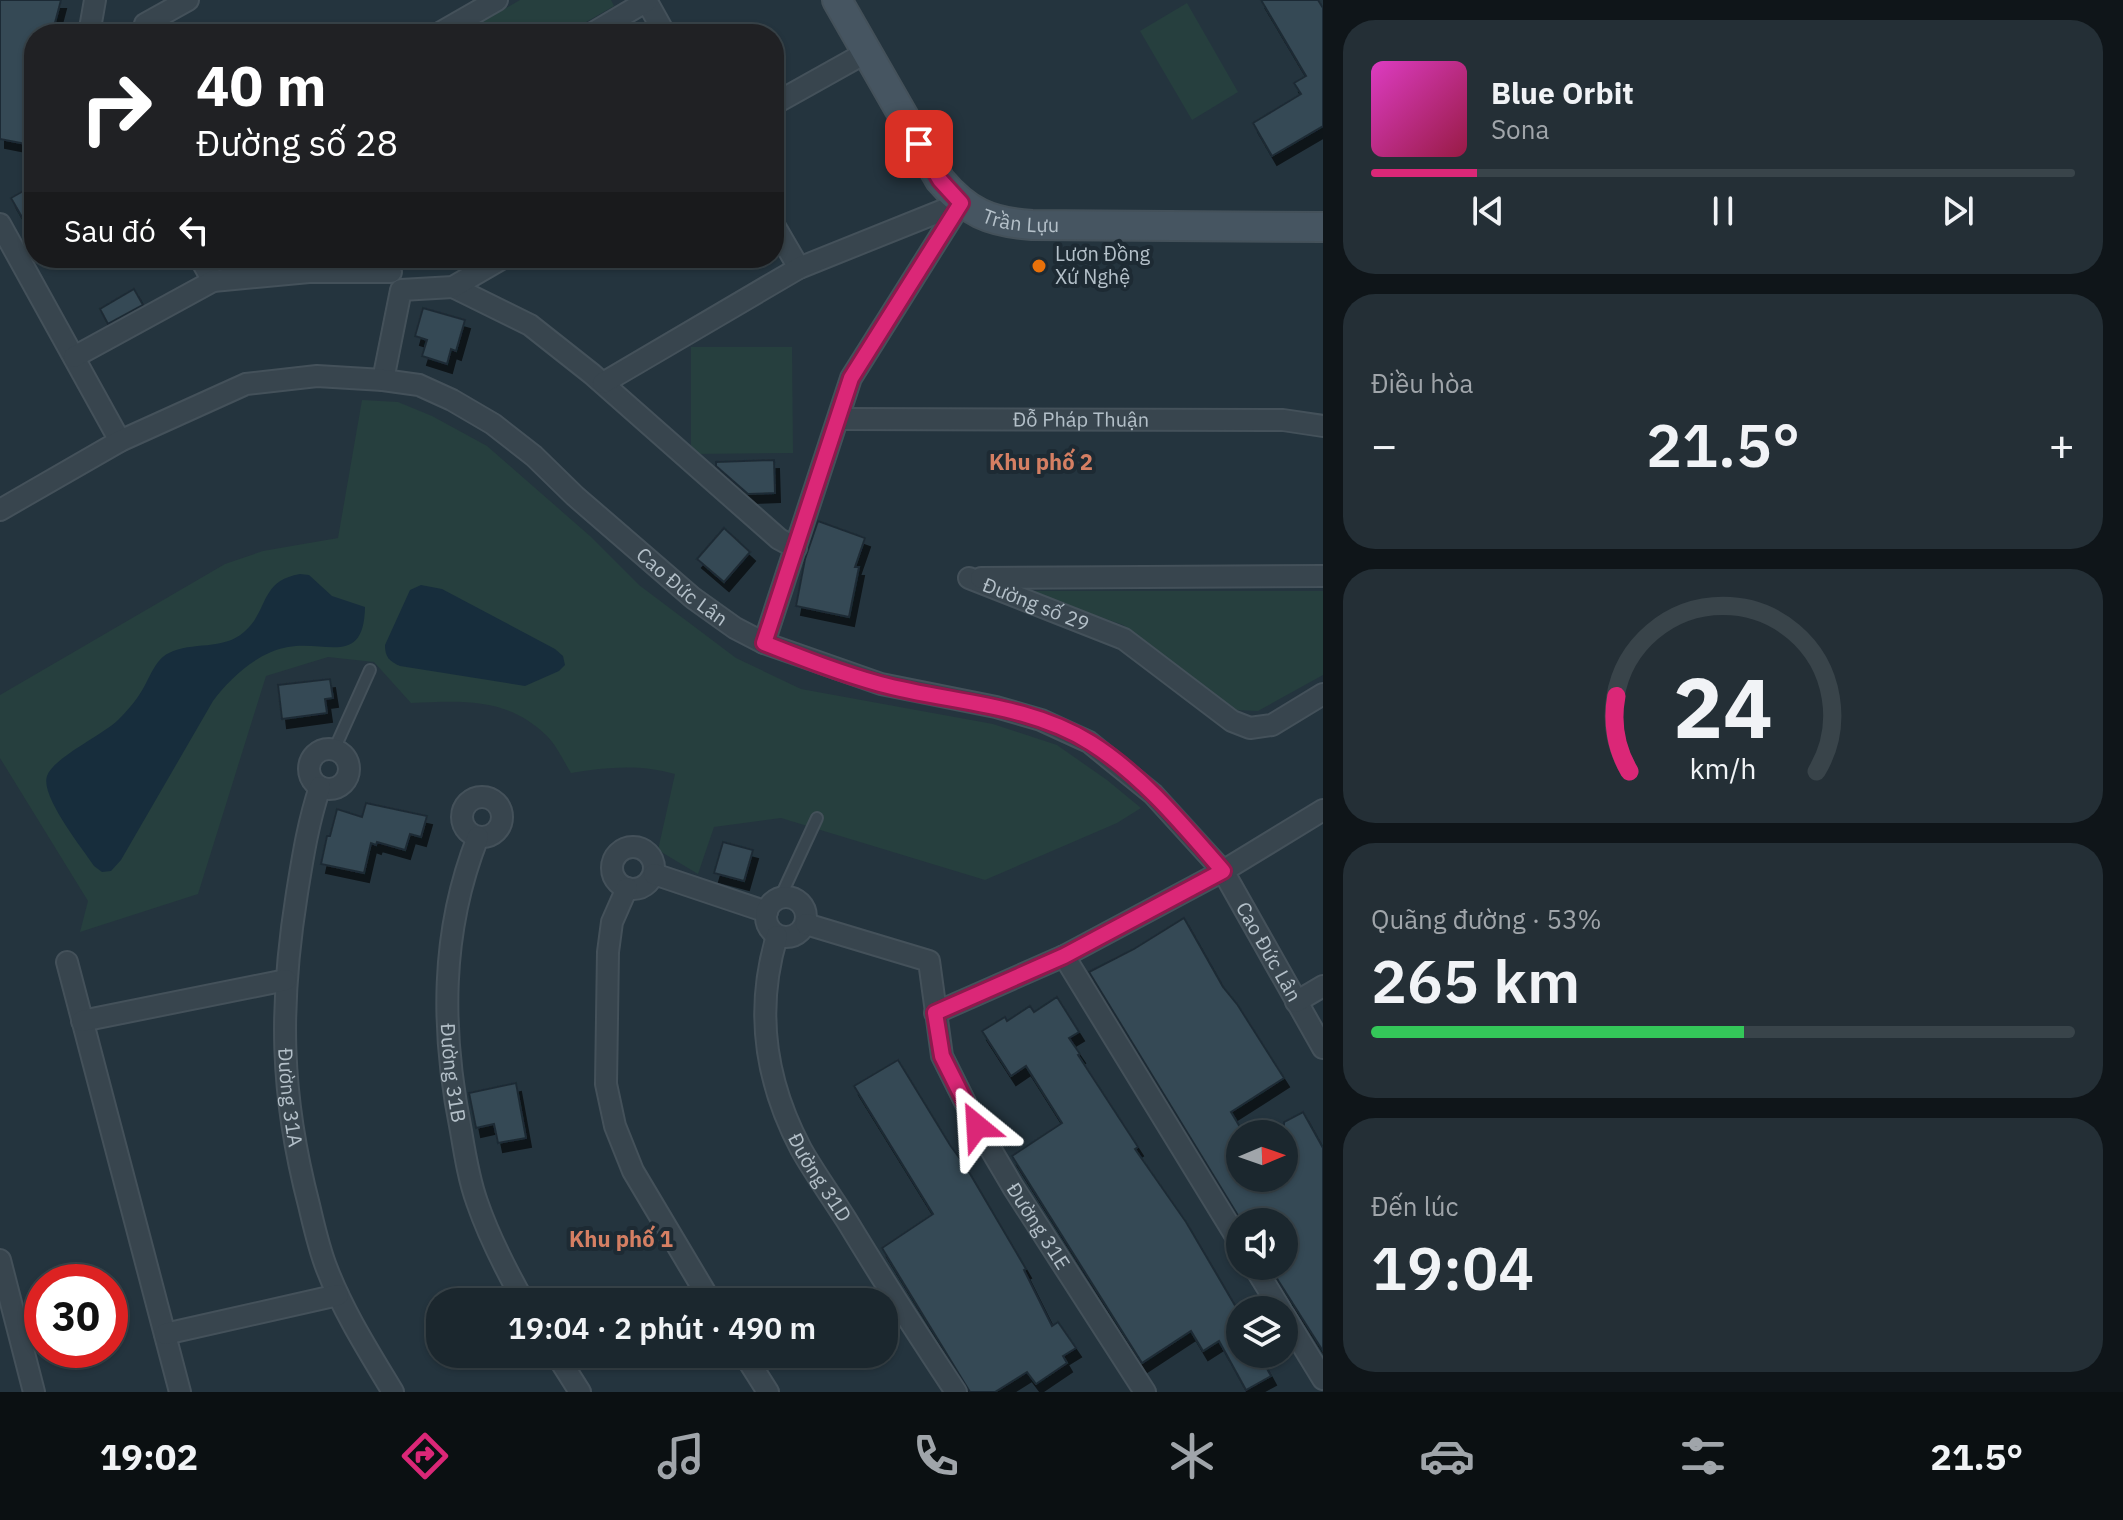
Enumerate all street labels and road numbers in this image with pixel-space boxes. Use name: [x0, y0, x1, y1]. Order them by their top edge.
street label: Trần Lựu: [979, 202, 1059, 238]
street label: Đỗ Pháp Thuận: [1013, 405, 1149, 433]
street label: Cao Đức Lân: [631, 541, 733, 632]
street label: Đường số 29: [979, 571, 1093, 637]
street label: Cao Đức Lân: [1230, 897, 1308, 1006]
street label: Đường 31B: [435, 1023, 473, 1125]
street label: Đường 31A: [272, 1047, 310, 1149]
street label: Đường 31D: [782, 1128, 858, 1227]
street label: Đường 31E: [1001, 1177, 1077, 1275]

